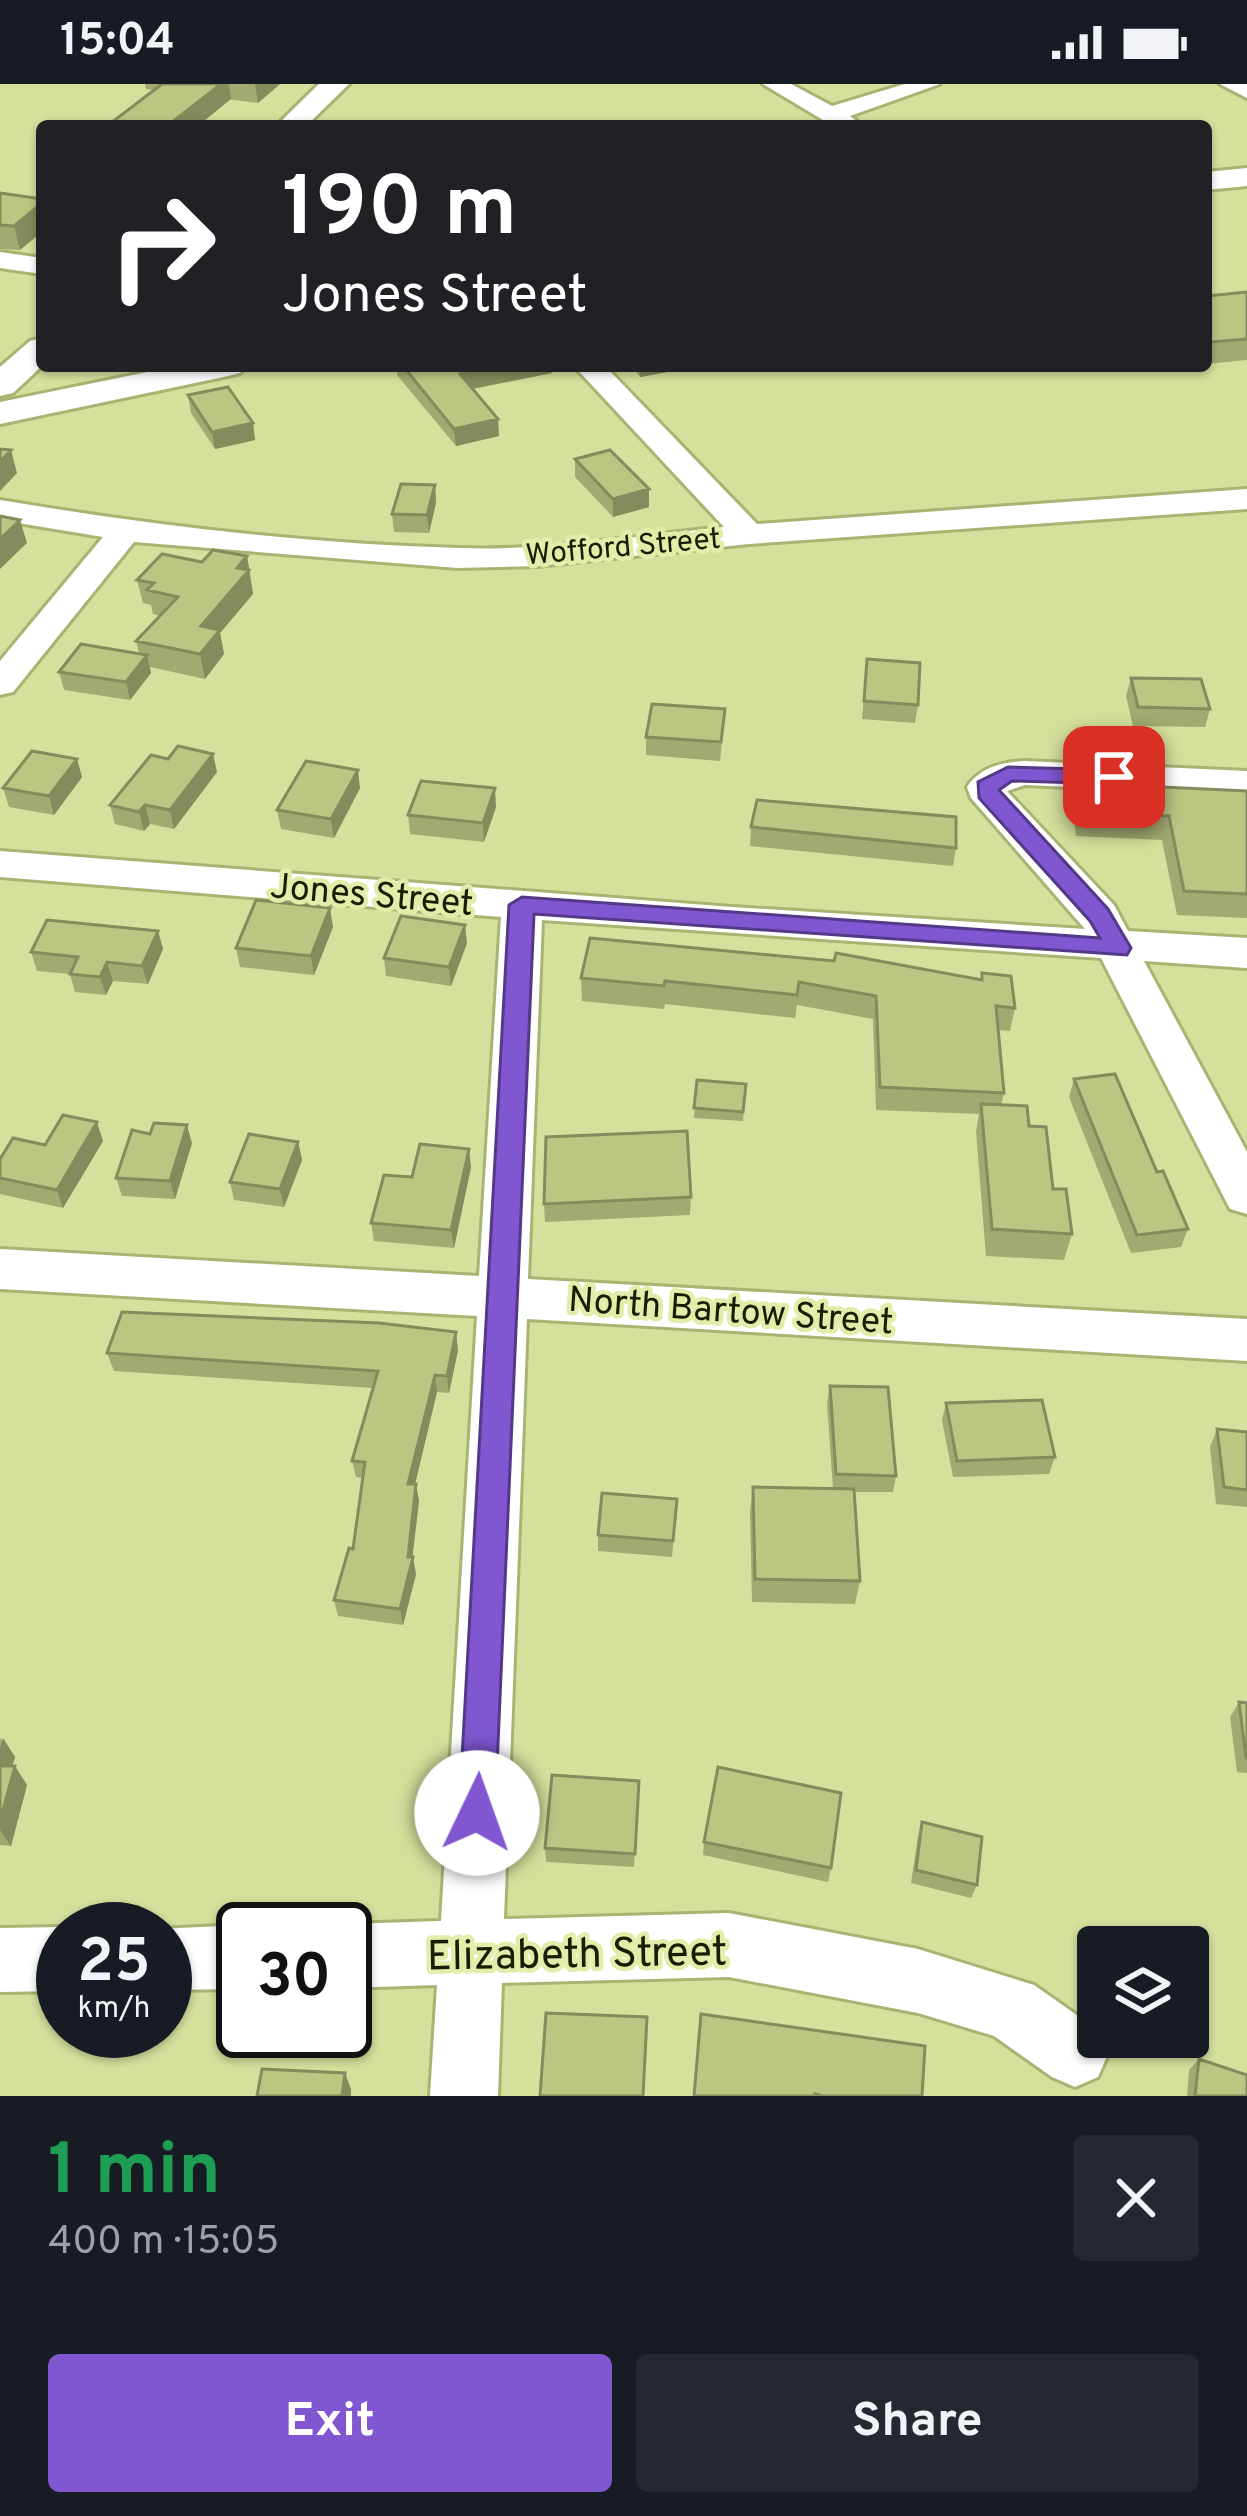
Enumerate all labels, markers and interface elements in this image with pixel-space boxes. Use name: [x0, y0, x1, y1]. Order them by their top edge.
text: 15:04: [60, 14, 175, 71]
text: 190 m: [282, 159, 517, 265]
icon: right: [84, 168, 240, 324]
text: Jones Street: [282, 263, 588, 332]
street label: Wofford Street: [524, 522, 722, 575]
pin: [1063, 726, 1165, 828]
icon: arrive: [1081, 744, 1147, 810]
street label: Jones Street: [268, 865, 475, 929]
street label: North Bartow Street: [567, 1279, 895, 1347]
position arrow: [414, 1750, 540, 1876]
speed limit sign: 30: [216, 1902, 372, 2058]
map controls: [1077, 1926, 1209, 2058]
button: layers: [1077, 1926, 1209, 2058]
text: 25: [77, 1927, 151, 2003]
street label: Elizabeth Street: [426, 1927, 728, 1986]
text: km/h: [78, 1991, 150, 2028]
text: 1 min: [48, 2128, 221, 2220]
button: close: [1073, 2135, 1199, 2261]
text: 400 m · 15:05: [48, 2219, 279, 2268]
button: Exit: [48, 2354, 612, 2492]
button: Share: [636, 2354, 1199, 2492]

